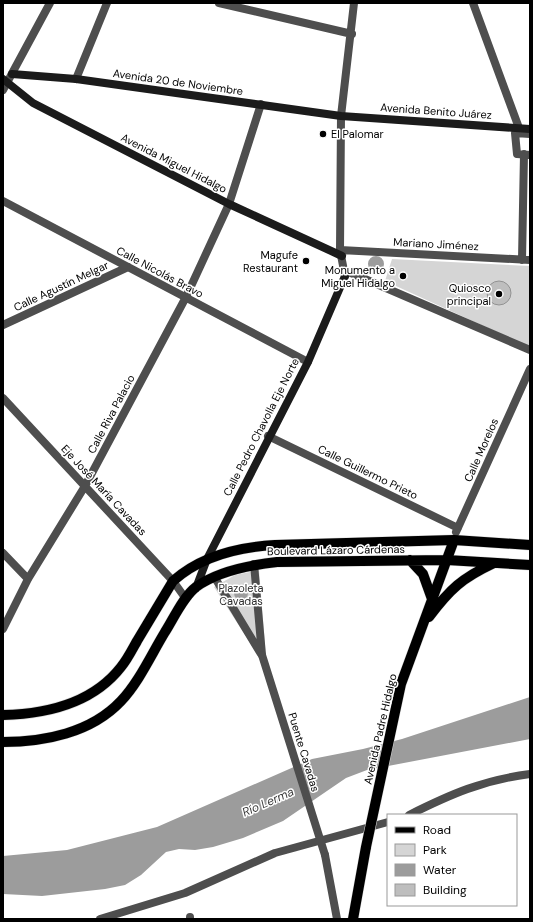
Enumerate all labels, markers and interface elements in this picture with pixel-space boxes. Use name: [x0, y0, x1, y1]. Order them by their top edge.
street label: Avenida 20 de Noviembre: [112, 66, 244, 98]
street label: Avenida Benito Juárez: [380, 100, 492, 122]
place label: El Palomar: [331, 127, 384, 141]
marker: El Palomar: [318, 129, 328, 139]
street label: Avenida Miguel Hidalgo: [119, 130, 229, 196]
street label: Mariano Jiménez: [393, 235, 479, 253]
street label: Calle Nicolás Bravo: [114, 243, 206, 301]
place label: Magufe Restaurant: [243, 248, 298, 275]
marker: Magufe Restaurant: [301, 256, 311, 266]
street label: Calle Agustín Melgar: [11, 258, 111, 314]
place label: Monumento a Miguel Hidalgo: [321, 263, 395, 290]
marker: Monumento a Miguel Hidalgo: [398, 271, 408, 281]
place label: Quiosco principal: [447, 281, 491, 308]
marker: Quiosco principal: [494, 289, 504, 299]
street label: Calle Pedro Chavolla Eje Norte: [220, 356, 302, 498]
street label: Calle Riva Palacio: [84, 372, 138, 456]
street label: Calle Morelos: [461, 416, 501, 484]
street label: Eje José María Cavadas: [58, 442, 150, 538]
street label: Calle Guillermo Prieto: [316, 442, 420, 502]
street label: Boulevard Lázaro Cárdenas: [267, 542, 405, 558]
park label: Plazoleta Cavadas: [218, 581, 264, 608]
street label: Avenida Padre Hidalgo: [360, 672, 400, 786]
street label: Puente Cavadas: [285, 711, 323, 793]
water label: Río Lerma: [240, 783, 297, 820]
legend: [387, 814, 517, 906]
text: Road: [423, 822, 451, 838]
text: Park: [423, 842, 447, 858]
text: Water: [423, 862, 457, 878]
text: Building: [423, 882, 467, 898]

